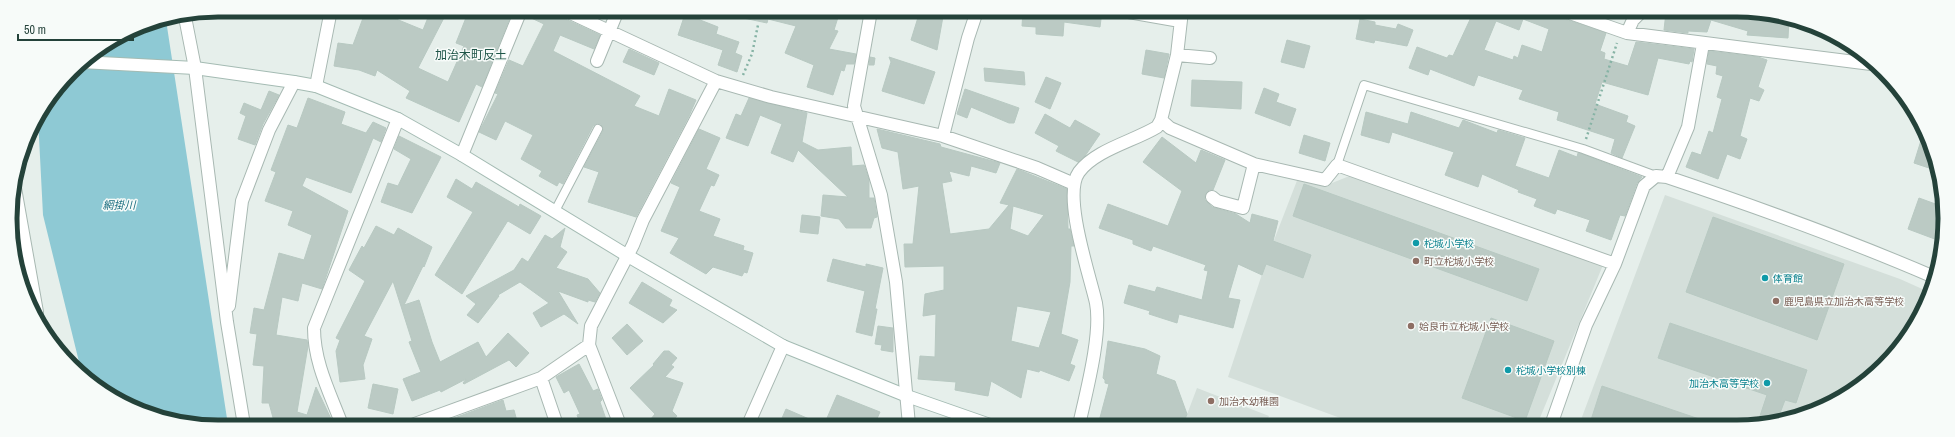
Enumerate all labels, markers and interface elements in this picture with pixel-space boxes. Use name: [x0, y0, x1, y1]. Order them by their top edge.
scale bar: [18, 16, 133, 42]
text: 50 m: [24, 22, 46, 38]
district label: 加治木町反土: [435, 47, 507, 63]
water label: 網掛川: [103, 198, 136, 212]
place label: 柁城小学校: [1424, 237, 1474, 250]
marker: 柁城小学校: [1411, 238, 1421, 248]
place label: 町立柁城小学校: [1424, 255, 1494, 268]
marker: 町立柁城小学校: [1411, 256, 1421, 266]
place label: 体育館: [1773, 272, 1803, 285]
marker: 体育館: [1760, 273, 1770, 283]
place label: 鹿児島県立加治木高等学校: [1784, 295, 1904, 308]
marker: 鹿児島県立加治木高等学校: [1771, 296, 1781, 306]
place label: 姶良市立柁城小学校: [1419, 320, 1509, 333]
marker: 姶良市立柁城小学校: [1406, 321, 1416, 331]
place label: 柁城小学校別棟: [1516, 364, 1586, 377]
marker: 柁城小学校別棟: [1503, 365, 1513, 375]
place label: 加治木高等学校: [1689, 377, 1759, 390]
marker: 加治木高等学校: [1762, 378, 1772, 388]
place label: 加治木幼稚園: [1219, 395, 1279, 408]
marker: 加治木幼稚園: [1206, 396, 1216, 406]

